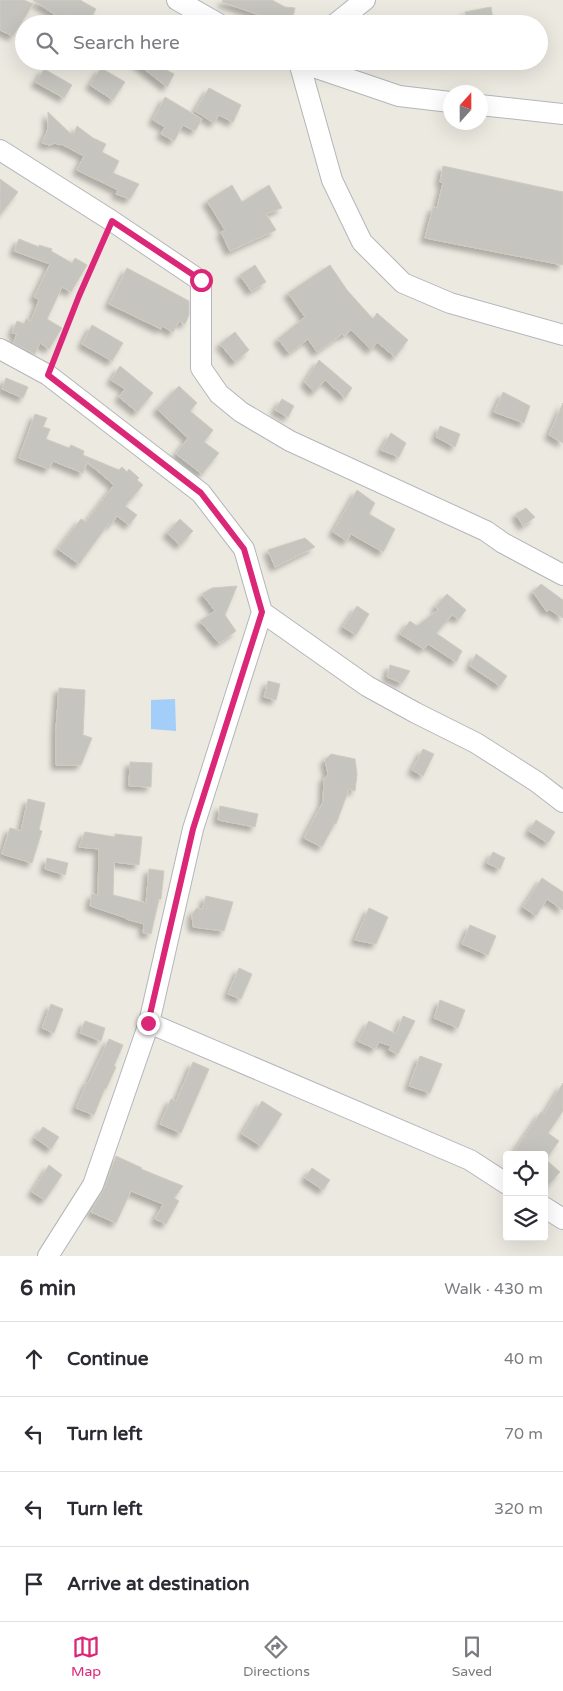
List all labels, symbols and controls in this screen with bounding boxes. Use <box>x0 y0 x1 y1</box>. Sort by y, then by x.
search box <box>15 15 548 70</box>
icon: search <box>33 29 61 57</box>
text: Search here <box>73 32 180 54</box>
north arrow <box>443 85 488 130</box>
route start <box>190 269 213 292</box>
route end <box>137 1012 160 1035</box>
map controls <box>503 1151 548 1241</box>
button: locate <box>503 1151 548 1196</box>
button: layers <box>503 1196 548 1241</box>
text: 6 min <box>20 1276 76 1301</box>
text: Walk · 430 m <box>444 1279 543 1299</box>
icon: ahead <box>20 1345 48 1373</box>
text: Continue <box>67 1348 149 1370</box>
text: 40 m <box>504 1349 543 1369</box>
icon: left <box>20 1420 48 1448</box>
text: Turn left <box>67 1423 143 1445</box>
text: 70 m <box>504 1424 543 1444</box>
icon: left <box>20 1495 48 1523</box>
text: Turn left <box>67 1498 143 1520</box>
text: 320 m <box>494 1499 543 1519</box>
icon: arrive <box>20 1570 48 1598</box>
text: Arrive at destination <box>67 1573 250 1595</box>
tab: Map <box>71 1633 101 1680</box>
tab: Directions <box>243 1633 310 1680</box>
tab: Saved <box>452 1633 492 1680</box>

